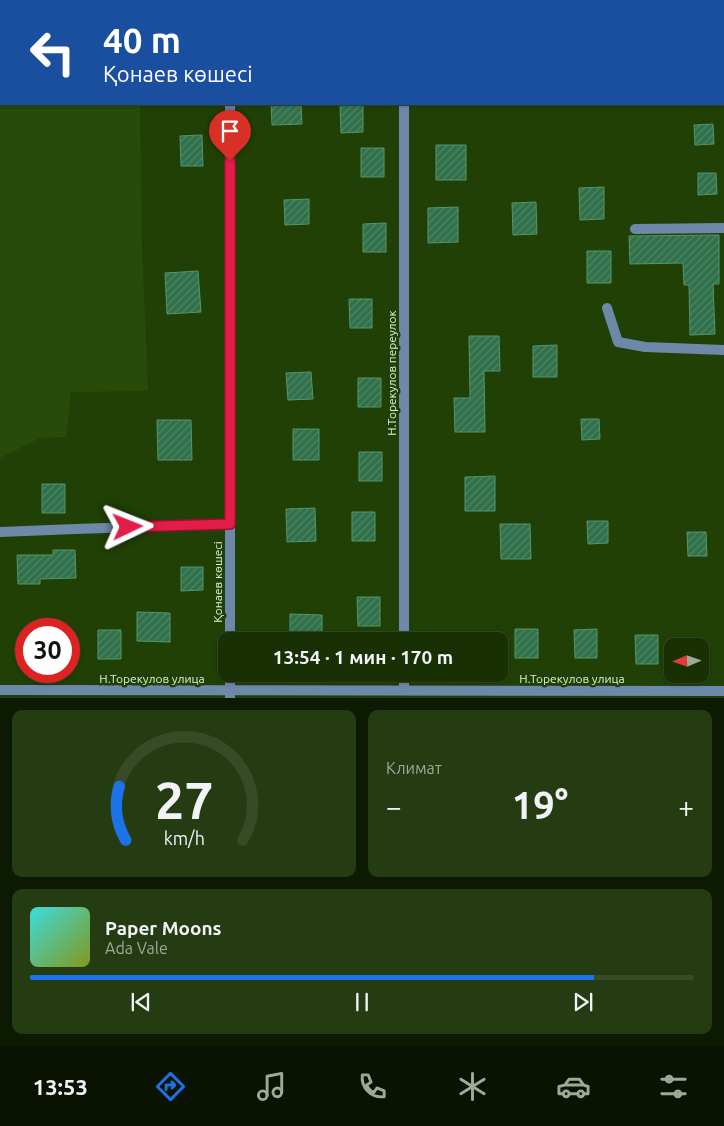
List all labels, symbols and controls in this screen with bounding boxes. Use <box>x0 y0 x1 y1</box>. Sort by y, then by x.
icon: left <box>20 20 85 85</box>
text: 40 m <box>103 20 181 60</box>
text: Қонаев көшесі <box>103 61 253 86</box>
pin <box>209 110 251 161</box>
icon: arrive <box>216 117 244 145</box>
street label: Н.Торекулов переулок <box>385 310 398 436</box>
position arrow <box>101 500 153 552</box>
street label: Қонаев көшесі <box>211 541 224 623</box>
speed limit sign: 30 <box>15 618 80 683</box>
north arrow <box>664 638 709 682</box>
map controls <box>664 638 709 683</box>
text: 13:54 · 1 мин · 170 m <box>273 646 453 668</box>
street label: Н.Торекулов улица <box>99 672 205 685</box>
street label: Н.Торекулов улица <box>519 672 625 685</box>
text: Климат <box>386 759 442 777</box>
text: 27 <box>155 771 213 829</box>
text: 19° <box>512 784 568 826</box>
text: − <box>386 791 402 822</box>
text: + <box>678 791 694 822</box>
text: km/h <box>163 828 205 848</box>
text: Paper Moons <box>105 917 222 939</box>
text: Ada Vale <box>105 939 168 957</box>
icon: previous <box>127 988 155 1016</box>
icon: pause <box>348 988 376 1016</box>
icon: next <box>569 988 597 1016</box>
icon: directions <box>153 1069 188 1104</box>
icon: music <box>254 1069 289 1104</box>
icon: phone <box>355 1069 390 1104</box>
icon: climate <box>455 1069 490 1104</box>
icon: car <box>556 1069 591 1104</box>
icon: filters <box>656 1069 691 1104</box>
text: 13:53 <box>33 1074 88 1099</box>

